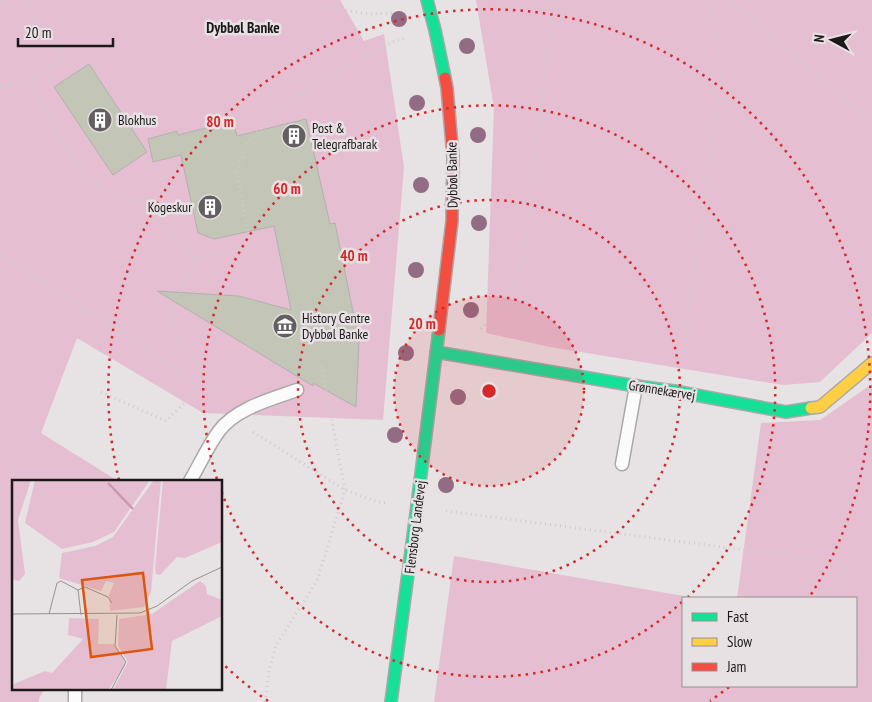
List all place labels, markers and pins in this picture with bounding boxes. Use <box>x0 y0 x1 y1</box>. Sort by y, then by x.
building icon: Blokhus <box>87 107 113 133</box>
place label: Blokhus <box>118 111 157 129</box>
place label: Post & Telegrafbarak <box>312 119 378 153</box>
building icon: Post & Telegrafbarak <box>281 123 307 149</box>
building icon: Kogeskur <box>197 194 223 220</box>
place label: Kogeskur <box>148 198 192 216</box>
place label: History Centre Dybbøl Banke <box>302 309 370 343</box>
museum icon: History Centre Dybbøl Banke <box>272 313 298 339</box>
centre of rings <box>480 382 498 400</box>

